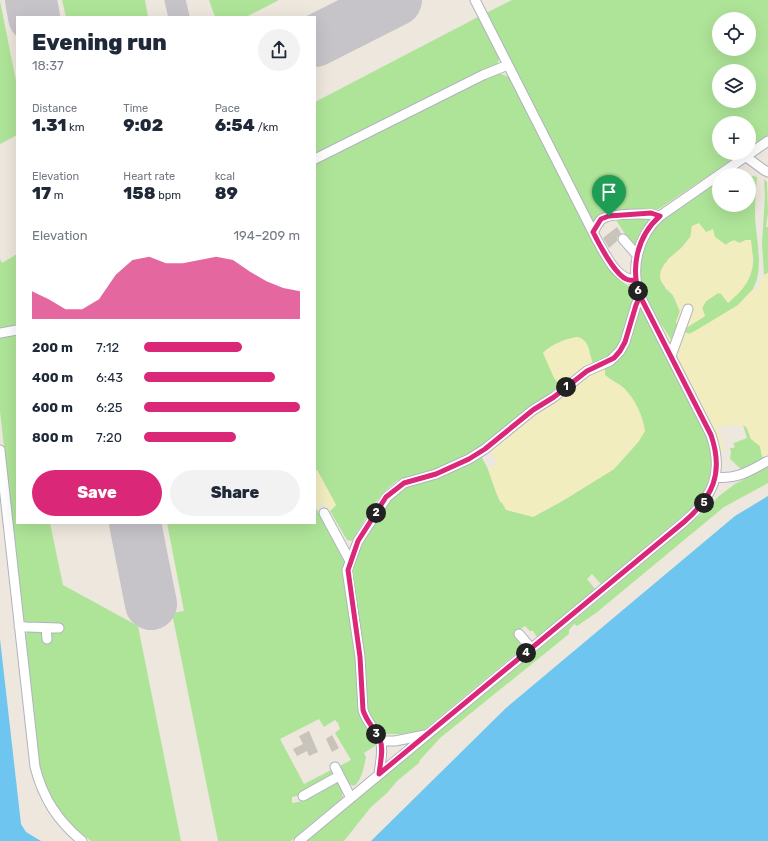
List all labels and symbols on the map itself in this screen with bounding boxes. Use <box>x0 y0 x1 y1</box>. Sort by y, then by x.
pin <box>592 175 626 216</box>
pin: 6 <box>628 281 648 301</box>
pin: 1 <box>556 377 576 397</box>
pin: 5 <box>694 493 714 513</box>
pin: 2 <box>366 503 386 523</box>
pin: 4 <box>516 643 536 663</box>
pin: 3 <box>366 724 386 744</box>

